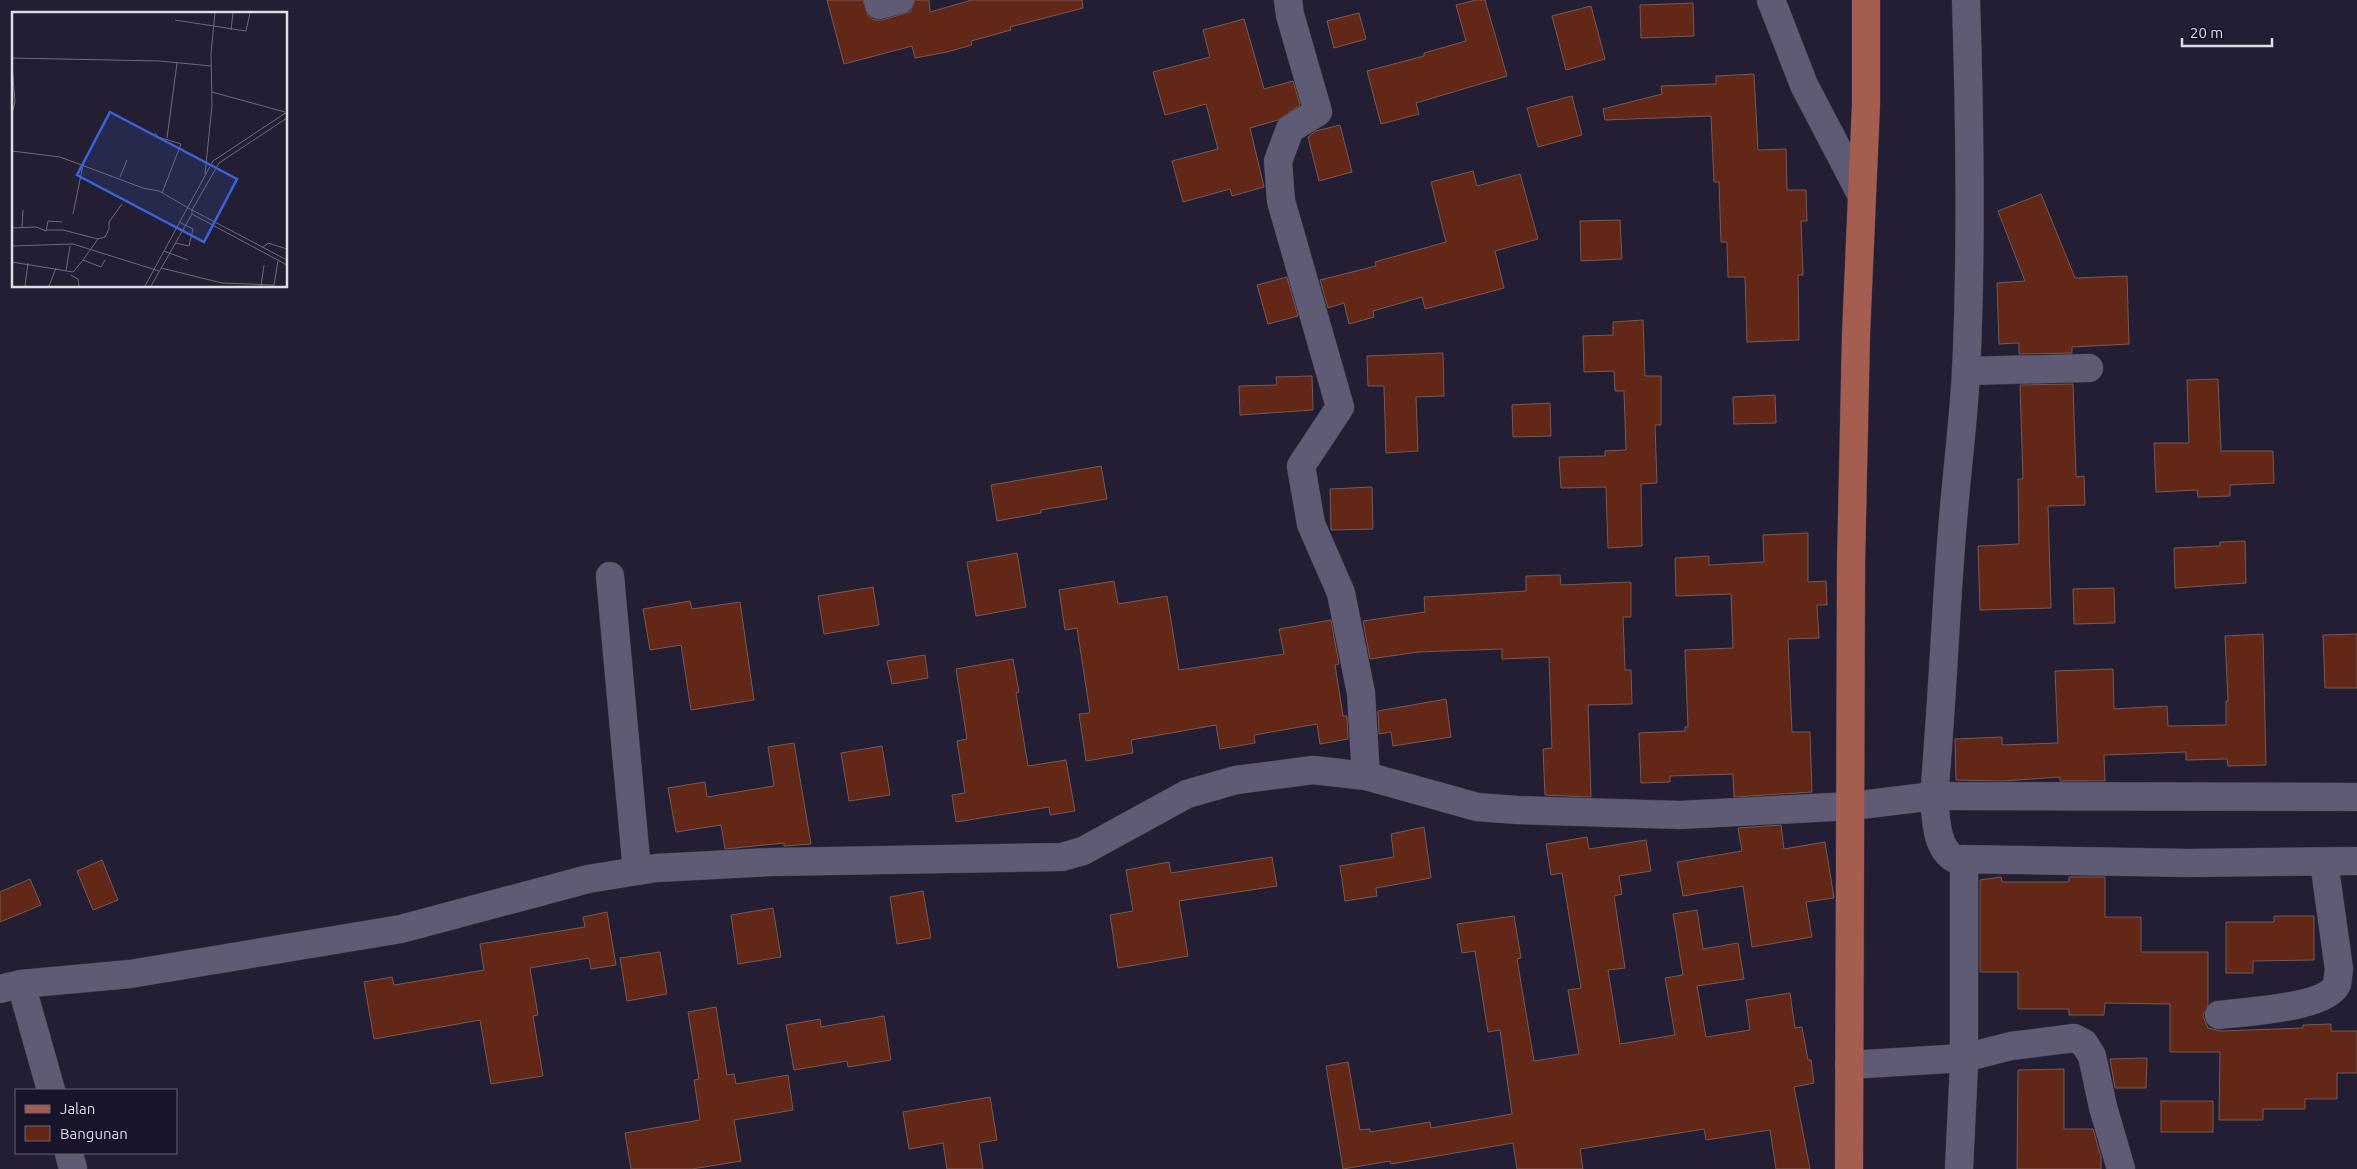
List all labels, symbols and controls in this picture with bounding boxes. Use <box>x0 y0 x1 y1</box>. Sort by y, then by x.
inset map <box>12 12 288 288</box>
scale bar <box>2182 15 2272 47</box>
text: 20 m <box>2190 24 2223 41</box>
legend <box>15 1089 178 1154</box>
text: Jalan <box>60 1100 95 1117</box>
text: Bangunan <box>60 1125 128 1142</box>

